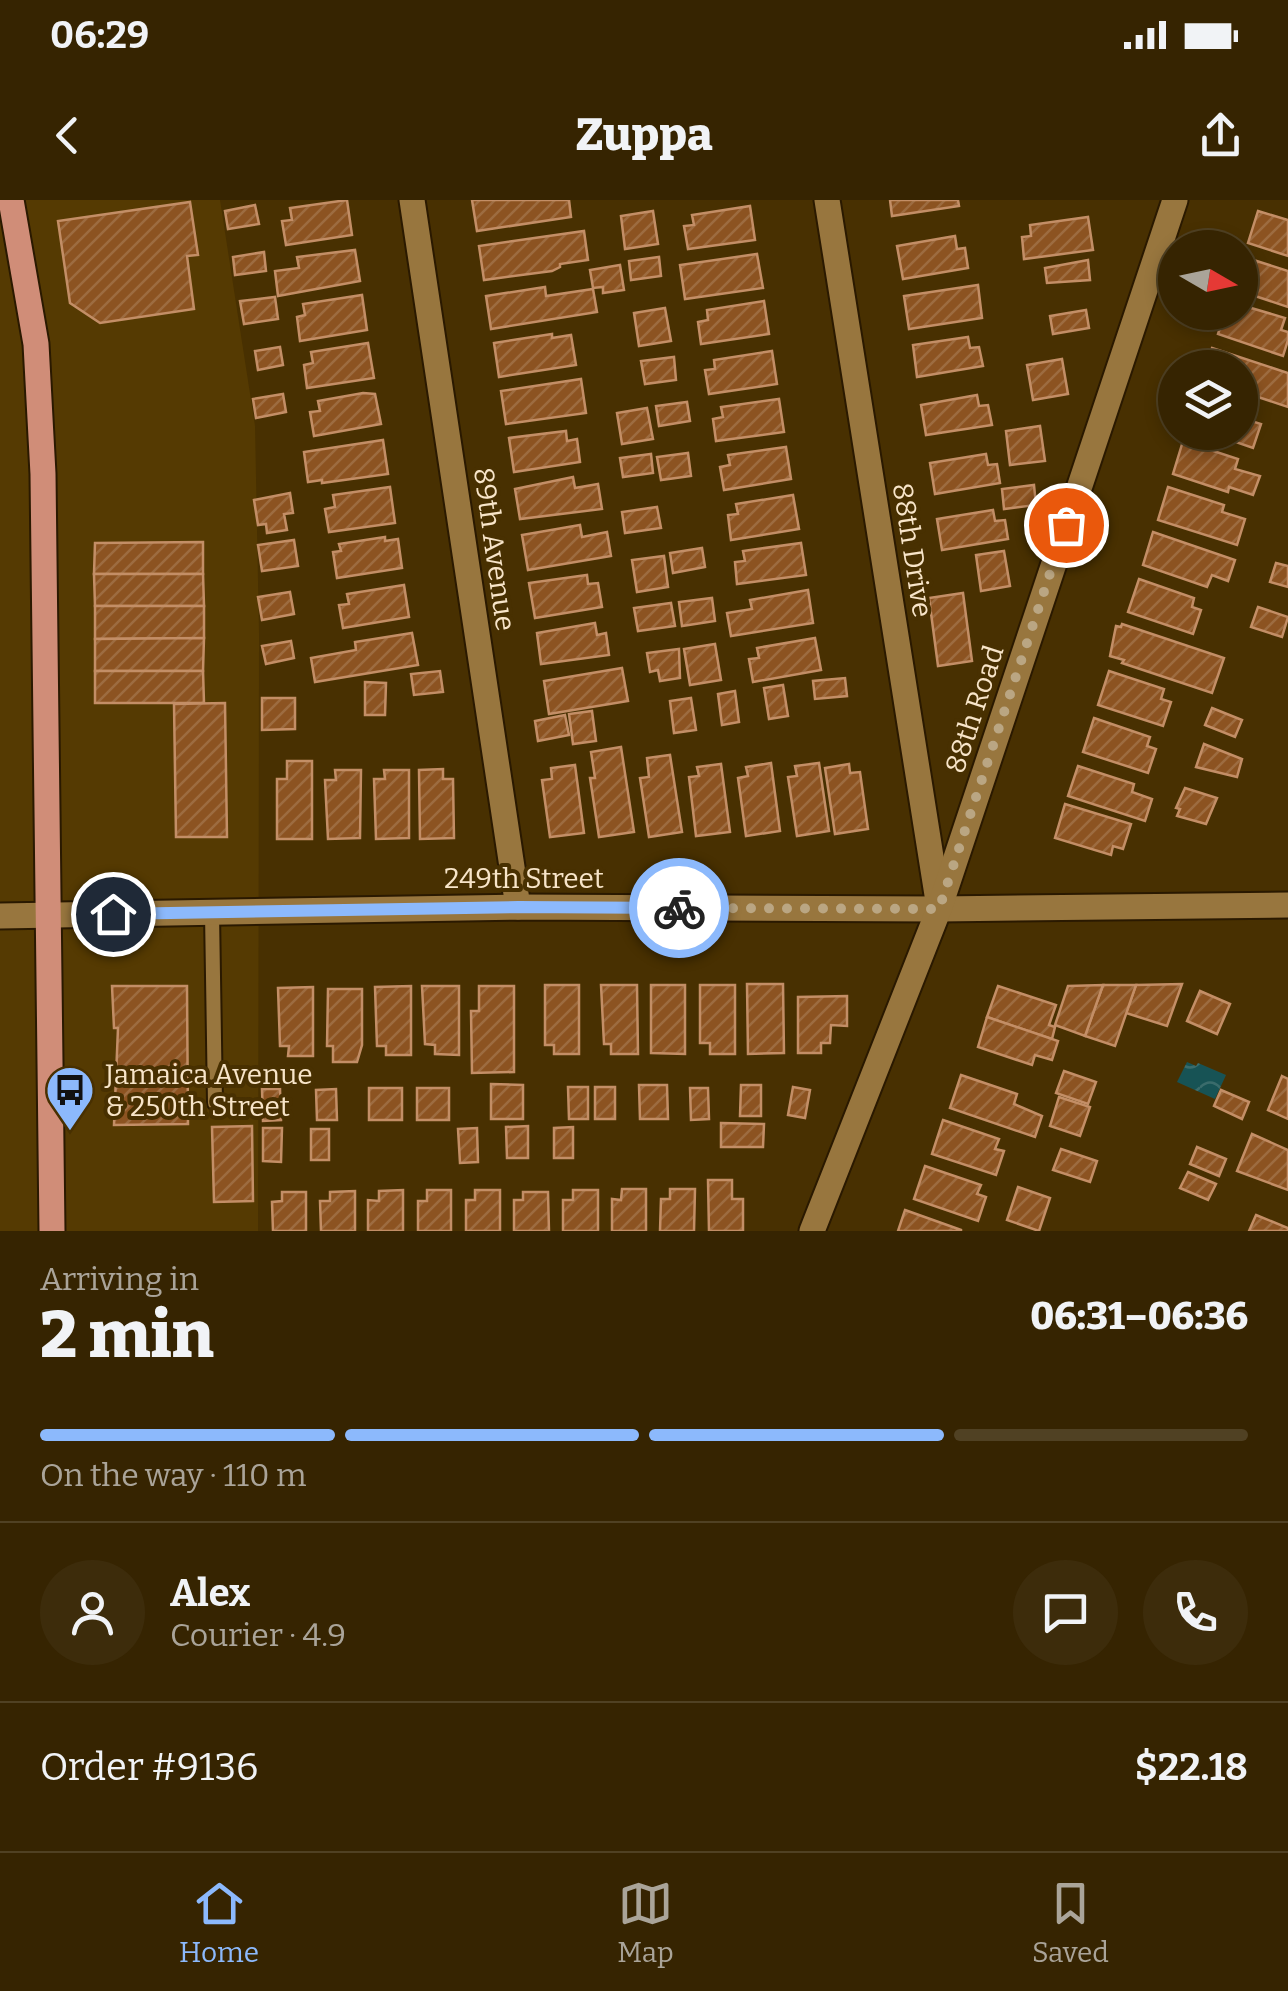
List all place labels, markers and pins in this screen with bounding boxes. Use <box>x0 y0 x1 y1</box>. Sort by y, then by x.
pin <box>1024 483 1109 568</box>
pin <box>71 872 156 957</box>
place label: Jamaica Avenue & 250th Street <box>104 1058 313 1123</box>
bus stop icon: Jamaica Avenue & 250th Street <box>44 1064 96 1132</box>

